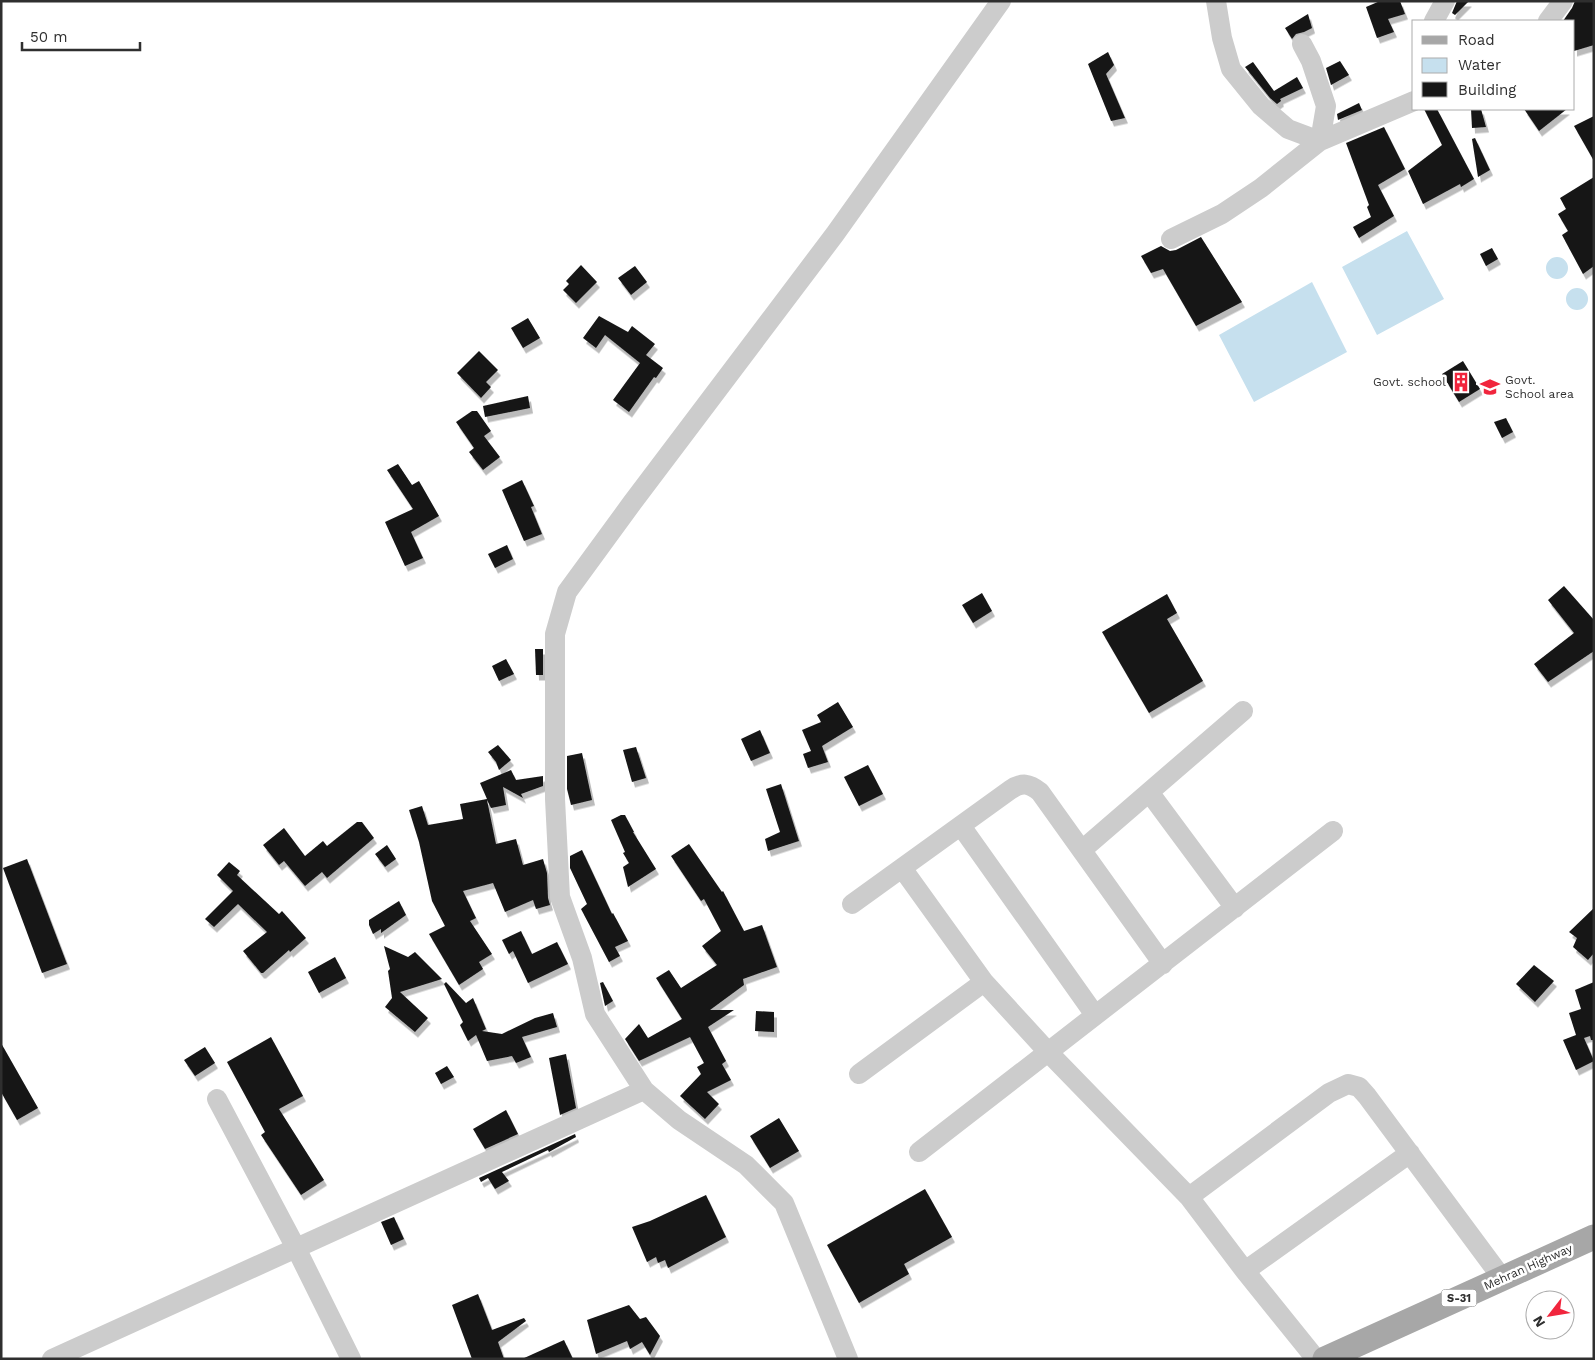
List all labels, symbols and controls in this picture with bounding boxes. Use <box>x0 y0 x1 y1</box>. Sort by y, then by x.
scale bar <box>22 20 140 52</box>
legend <box>1412 20 1575 110</box>
text: 50 m <box>30 28 67 46</box>
text: Road <box>1458 31 1495 49</box>
text: Water <box>1458 56 1501 74</box>
text: Building <box>1458 81 1516 99</box>
building icon: Govt. school <box>1450 371 1472 393</box>
place label: Govt. School area <box>1505 373 1574 401</box>
place label: Govt. school <box>1373 375 1446 389</box>
school or university icon: Govt. School area <box>1479 376 1501 398</box>
street label: Mehran Highway <box>1481 1241 1575 1293</box>
road number: S-31 <box>1442 1290 1476 1306</box>
north arrow <box>1525 1290 1575 1340</box>
text: N <box>1529 1313 1548 1330</box>

